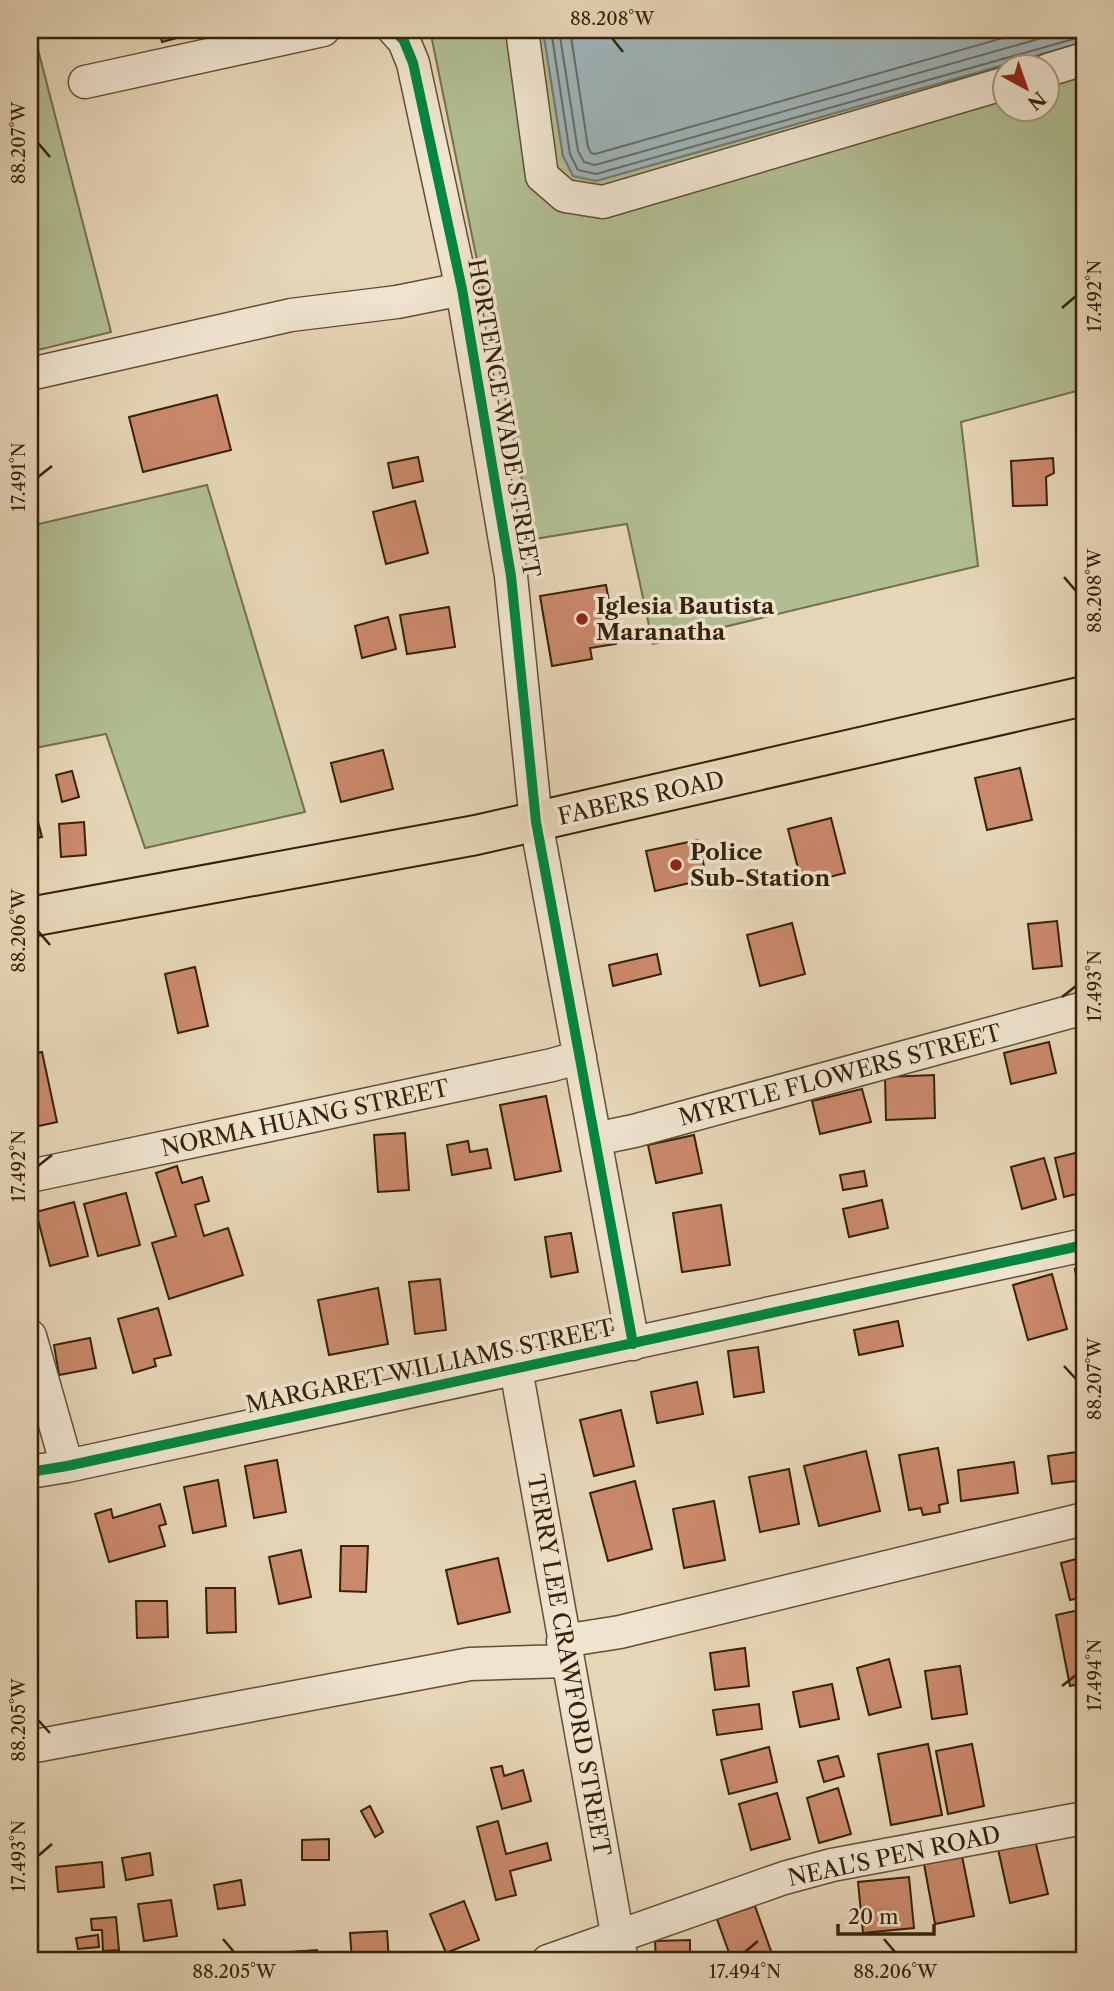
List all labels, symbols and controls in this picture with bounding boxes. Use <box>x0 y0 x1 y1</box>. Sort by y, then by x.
text: 88.208°W <box>570 8 655 30</box>
north arrow <box>992 52 1062 122</box>
text: N <box>1023 87 1050 115</box>
text: 88.207°W <box>8 101 30 184</box>
street label: HORTENCE WADE STREET <box>462 256 546 580</box>
text: 17.492°N <box>1084 260 1106 332</box>
text: 17.491°N <box>8 442 30 512</box>
text: 88.208°W <box>1084 548 1106 633</box>
place label: Iglesia Bautista Maranatha <box>596 592 775 646</box>
marker: Iglesia Bautista Maranatha <box>574 611 590 627</box>
street label: FABERS ROAD <box>555 765 727 831</box>
place label: Police Sub-Station <box>690 838 830 892</box>
marker: Police Sub-Station <box>668 857 684 873</box>
text: 88.206°W <box>8 888 30 973</box>
text: 17.493°N <box>1084 950 1106 1022</box>
street label: MYRTLE FLOWERS STREET <box>676 1018 1005 1132</box>
street label: NORMA HUANG STREET <box>158 1074 452 1162</box>
text: 17.492°N <box>8 1130 30 1202</box>
street label: MARGARET WILLIAMS STREET <box>243 1313 618 1419</box>
text: 88.207°W <box>1084 1337 1106 1420</box>
street label: TERRY LEE CRAWFORD STREET <box>522 1472 617 1859</box>
text: 17.494°N <box>1084 1639 1106 1711</box>
text: 88.205°W <box>8 1677 30 1762</box>
text: 17.493°N <box>8 1820 30 1892</box>
street label: NEAL'S PEN ROAD <box>785 1820 1003 1892</box>
scale bar <box>838 1893 934 1937</box>
text: 20 m <box>848 1904 899 1929</box>
text: 88.205°W <box>192 1961 277 1983</box>
text: 17.494°N <box>709 1961 781 1983</box>
text: 88.206°W <box>853 1961 938 1983</box>

